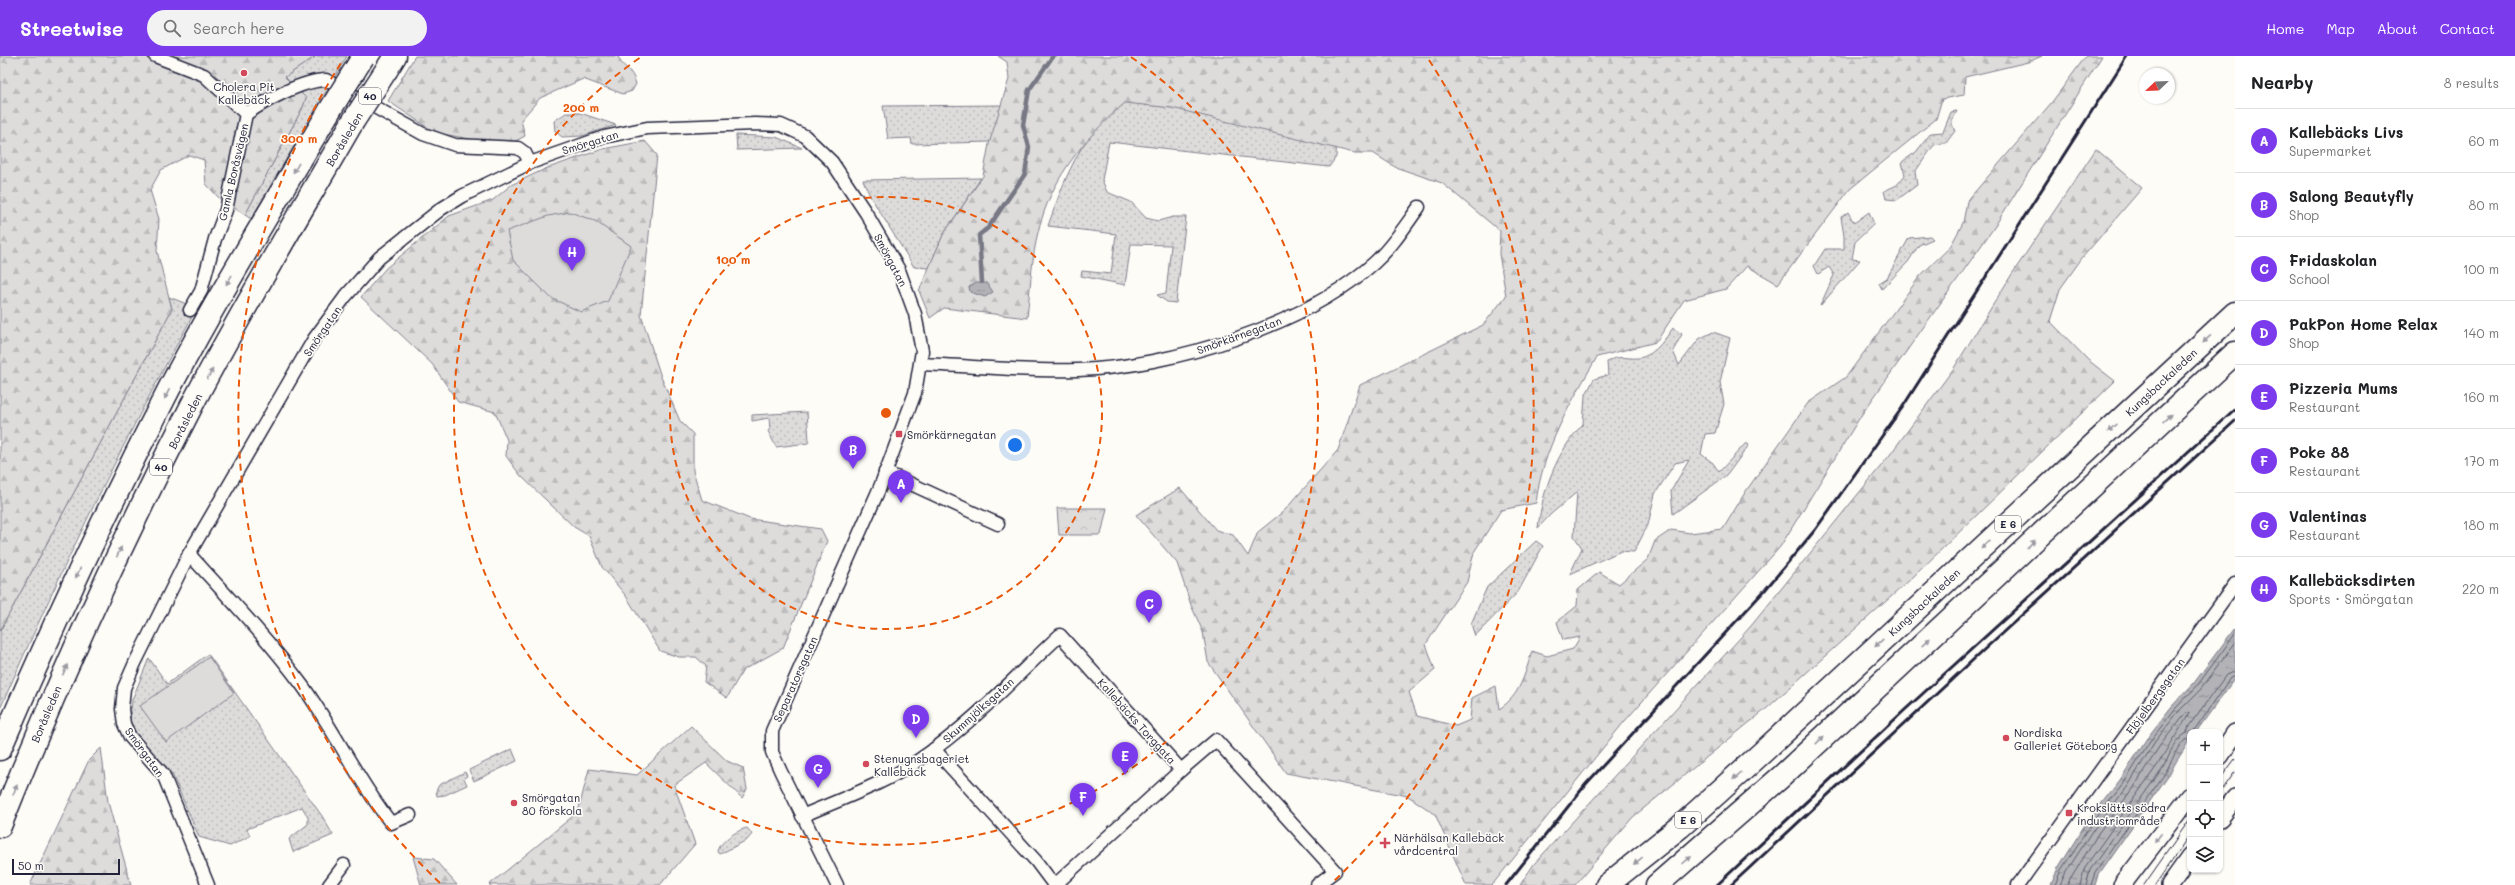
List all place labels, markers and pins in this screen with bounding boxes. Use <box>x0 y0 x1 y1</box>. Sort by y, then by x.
marker: Cholera Pit Kallebäck <box>239 68 249 78</box>
place label: Cholera Pit Kallebäck <box>214 79 275 107</box>
pin: H <box>559 238 585 271</box>
centre of rings <box>879 406 893 420</box>
place label: Smörkärnegatan <box>907 427 996 442</box>
marker: Smörkärnegatan <box>894 429 904 439</box>
pin: B <box>840 436 866 469</box>
pin: A <box>888 470 914 503</box>
pin: C <box>1136 590 1162 623</box>
pin: D <box>903 705 929 738</box>
place label: Nordiska Galleriet Göteborg <box>2014 725 2117 753</box>
marker: Nordiska Galleriet Göteborg <box>2001 733 2011 743</box>
pin: E <box>1112 742 1138 775</box>
place label: Stenugnsbageriet Kallebäck <box>874 751 970 779</box>
pin: G <box>805 755 831 788</box>
marker: Stenugnsbageriet Kallebäck <box>861 759 871 769</box>
pin: F <box>1070 783 1096 816</box>
place label: Smörgatan 80 förskola <box>522 790 582 818</box>
marker: Smörgatan 80 förskola <box>509 798 519 808</box>
place label: Krokslätts södra industriområde <box>2077 800 2166 828</box>
marker: Krokslätts södra industriområde <box>2064 808 2074 818</box>
place label: Närhälsan Kallebäck vårdcentral <box>1394 830 1504 858</box>
marker: Närhälsan Kallebäck vårdcentral <box>1379 837 1391 849</box>

